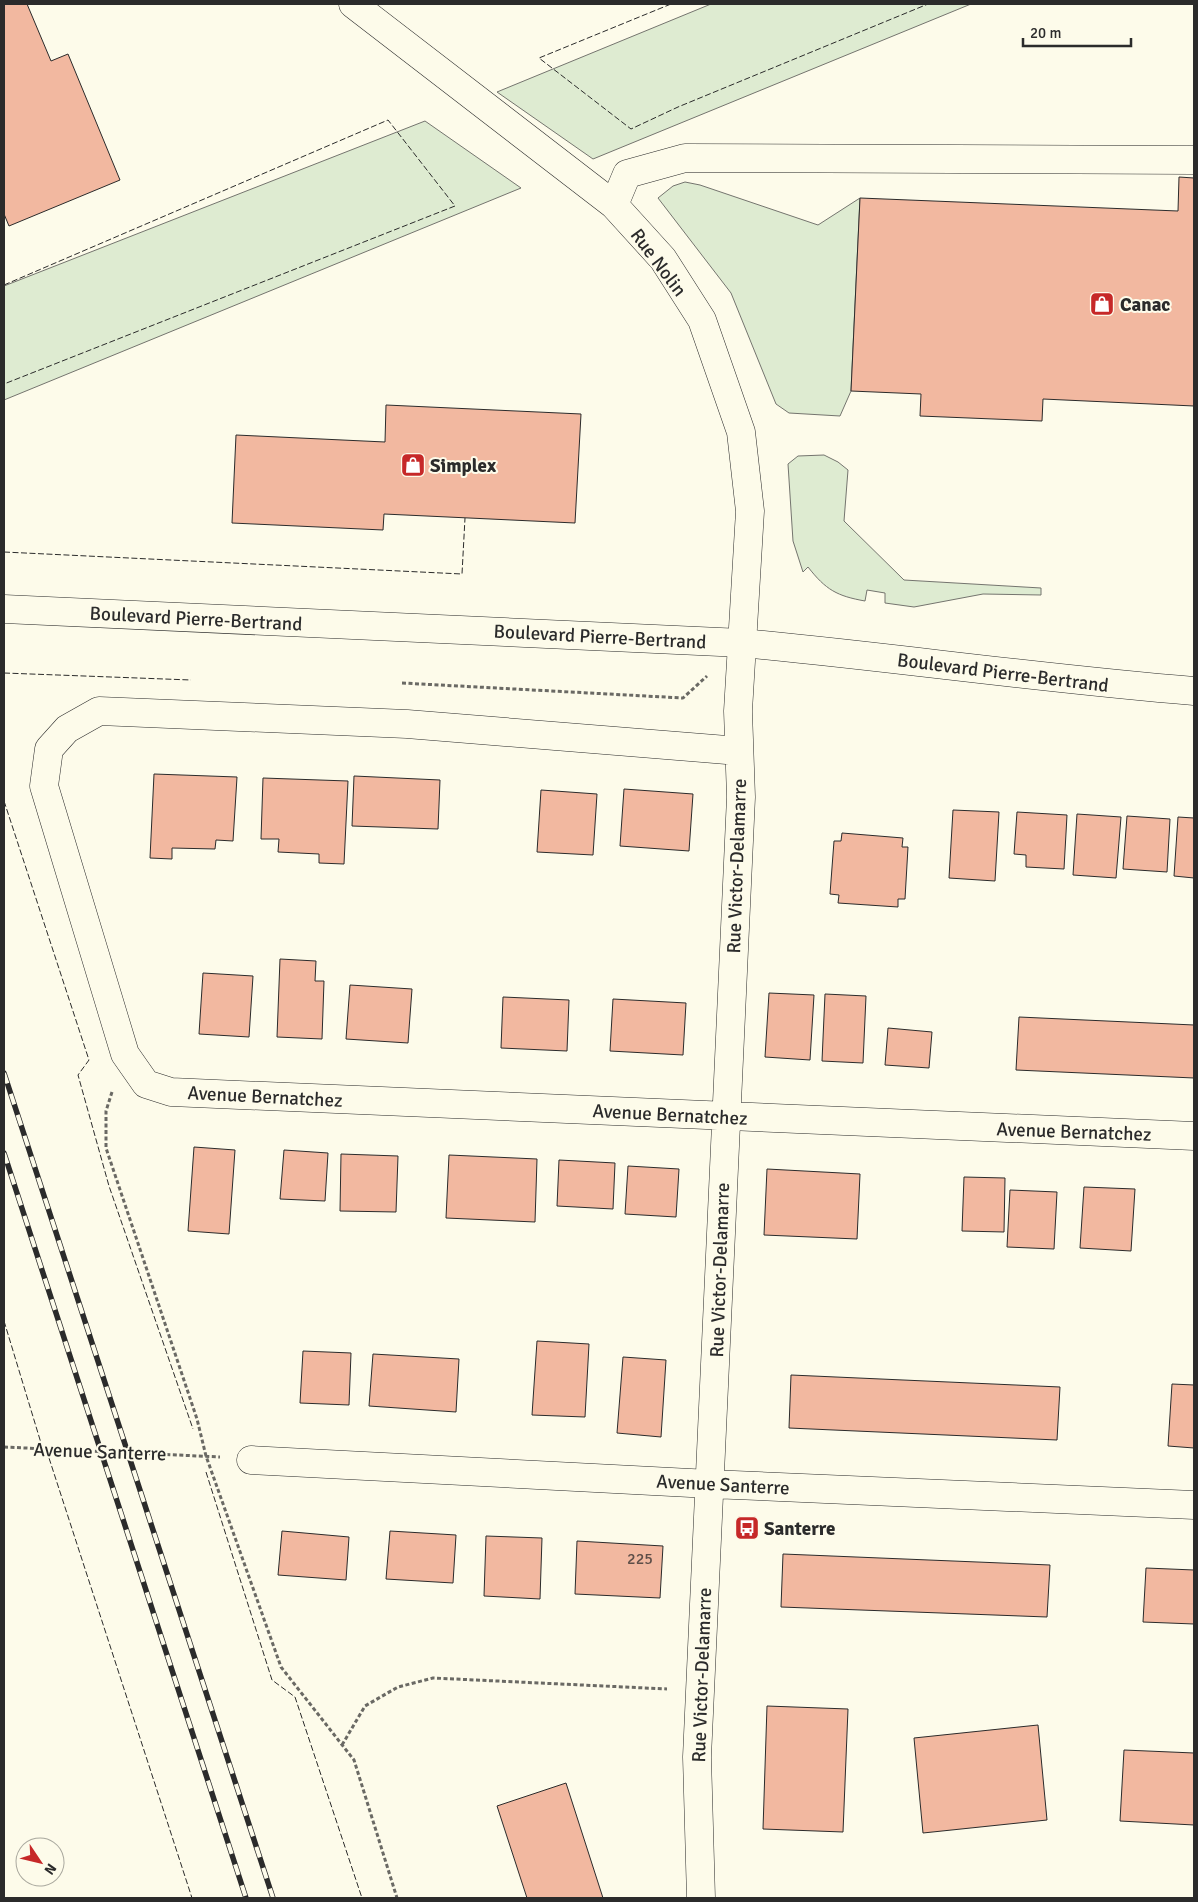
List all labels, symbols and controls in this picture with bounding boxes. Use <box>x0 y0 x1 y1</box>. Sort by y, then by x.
scale bar <box>1023 15 1130 47</box>
text: 20 m <box>1030 24 1061 42</box>
street label: Rue Nolin <box>625 224 692 301</box>
shop icon: Canac <box>1089 291 1115 317</box>
place label: Canac <box>1120 293 1170 317</box>
shop icon: Simplex <box>400 452 426 478</box>
place label: Simplex <box>430 454 497 478</box>
street label: Boulevard Pierre-Bertrand <box>89 601 303 637</box>
street label: Boulevard Pierre-Bertrand <box>493 619 707 655</box>
street label: Boulevard Pierre-Bertrand <box>896 648 1110 698</box>
street label: Rue Victor-Delamarre <box>722 778 752 954</box>
street label: Avenue Bernatchez <box>187 1081 343 1113</box>
street label: Avenue Bernatchez <box>592 1099 748 1131</box>
street label: Avenue Bernatchez <box>996 1117 1152 1147</box>
street label: Rue Victor-Delamarre <box>705 1182 735 1358</box>
street label: Avenue Santerre <box>33 1438 167 1466</box>
street label: Avenue Santerre <box>656 1470 790 1500</box>
bus stop icon: Santerre <box>734 1515 760 1541</box>
place label: Santerre <box>764 1517 835 1541</box>
house number: 225 <box>627 1549 653 1569</box>
street label: Rue Victor-Delamarre <box>687 1587 717 1763</box>
north arrow <box>15 1837 65 1887</box>
text: N <box>40 1860 60 1878</box>

